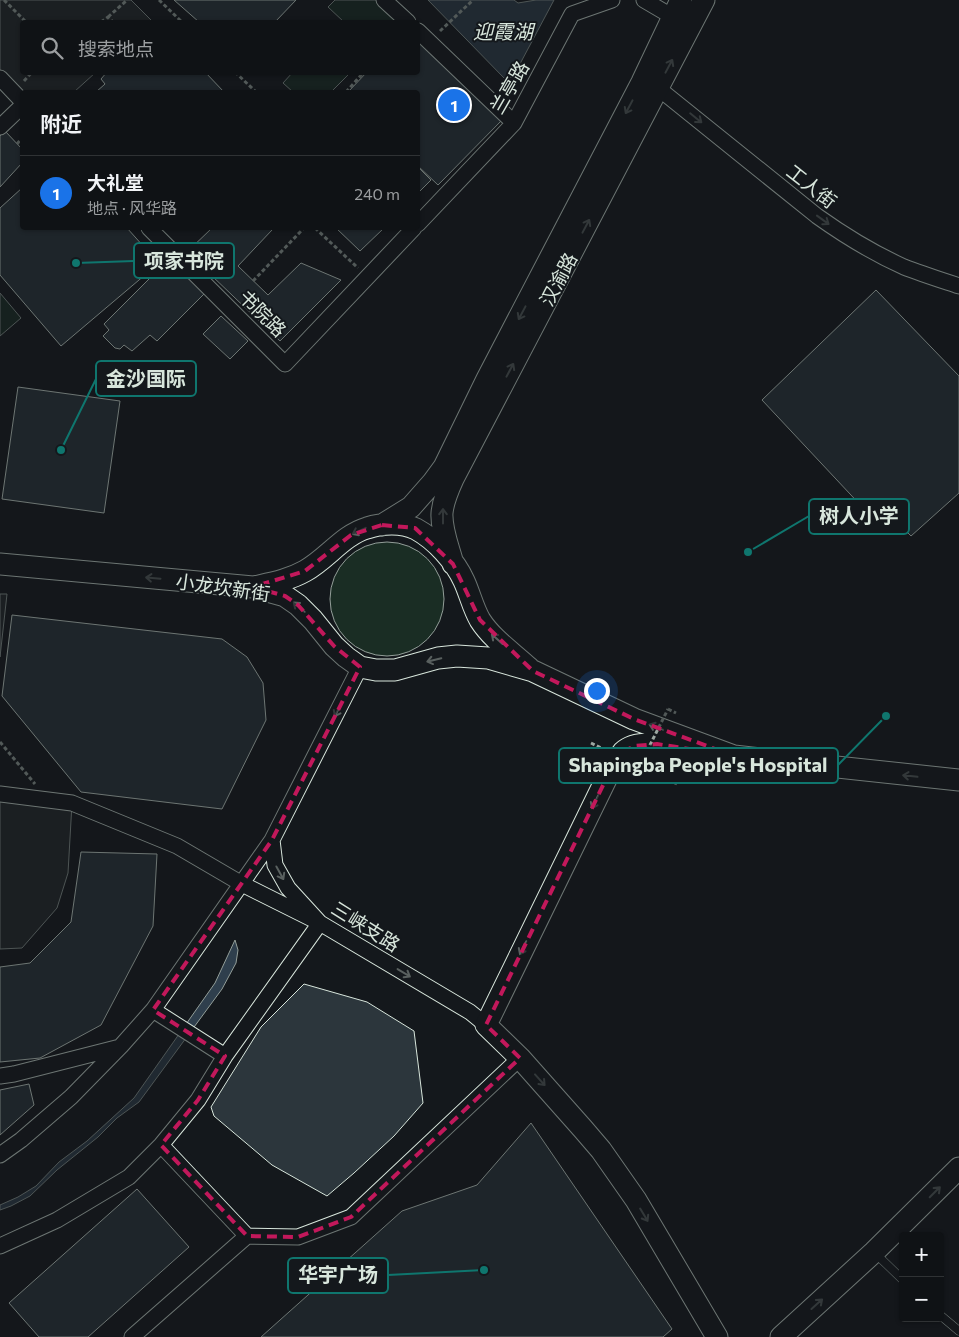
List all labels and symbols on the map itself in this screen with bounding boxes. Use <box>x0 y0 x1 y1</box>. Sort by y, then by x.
water label: 迎霞湖 <box>473 19 536 43</box>
street label: 兰亭路 <box>485 57 533 117</box>
one-way arrow <box>664 59 674 74</box>
pin: 1 <box>438 86 470 124</box>
one-way arrow <box>624 99 633 114</box>
one-way arrow <box>689 113 702 124</box>
street label: 工人街 <box>782 159 842 213</box>
one-way arrow <box>816 215 830 225</box>
one-way arrow <box>581 219 591 234</box>
callout: 项家书院 <box>134 243 234 278</box>
text: 项家书院 <box>144 248 224 272</box>
street label: 汉渝路 <box>534 248 582 310</box>
street label: 书院路 <box>235 285 291 341</box>
one-way arrow <box>517 305 526 320</box>
callout: 金沙国际 <box>96 361 196 396</box>
one-way arrow <box>506 363 515 378</box>
text: 金沙国际 <box>106 366 186 390</box>
callout: 树人小学 <box>809 499 909 534</box>
text: 树人小学 <box>819 503 899 527</box>
one-way arrow <box>438 509 448 525</box>
one-way arrow <box>352 527 367 537</box>
street label: 小龙坎新街 <box>174 569 272 605</box>
one-way arrow <box>145 573 161 583</box>
one-way arrow <box>292 601 305 612</box>
one-way arrow <box>490 633 503 645</box>
one-way arrow <box>427 656 443 665</box>
your location <box>584 678 610 704</box>
one-way arrow <box>333 702 342 717</box>
one-way arrow <box>648 722 664 731</box>
callout: Shapingba People's Hospital <box>559 748 838 783</box>
text: Shapingba People's Hospital <box>569 752 827 776</box>
one-way arrow <box>903 771 919 781</box>
one-way arrow <box>590 794 599 809</box>
one-way arrow <box>275 865 285 880</box>
street label: 三峡支路 <box>328 896 404 956</box>
one-way arrow <box>518 940 528 955</box>
one-way arrow <box>396 969 410 979</box>
one-way arrow <box>534 1074 546 1087</box>
one-way arrow <box>929 1186 941 1198</box>
one-way arrow <box>640 1207 650 1221</box>
callout: 华宇广场 <box>288 1258 388 1293</box>
text: 华宇广场 <box>298 1262 378 1286</box>
one-way arrow <box>811 1298 824 1310</box>

